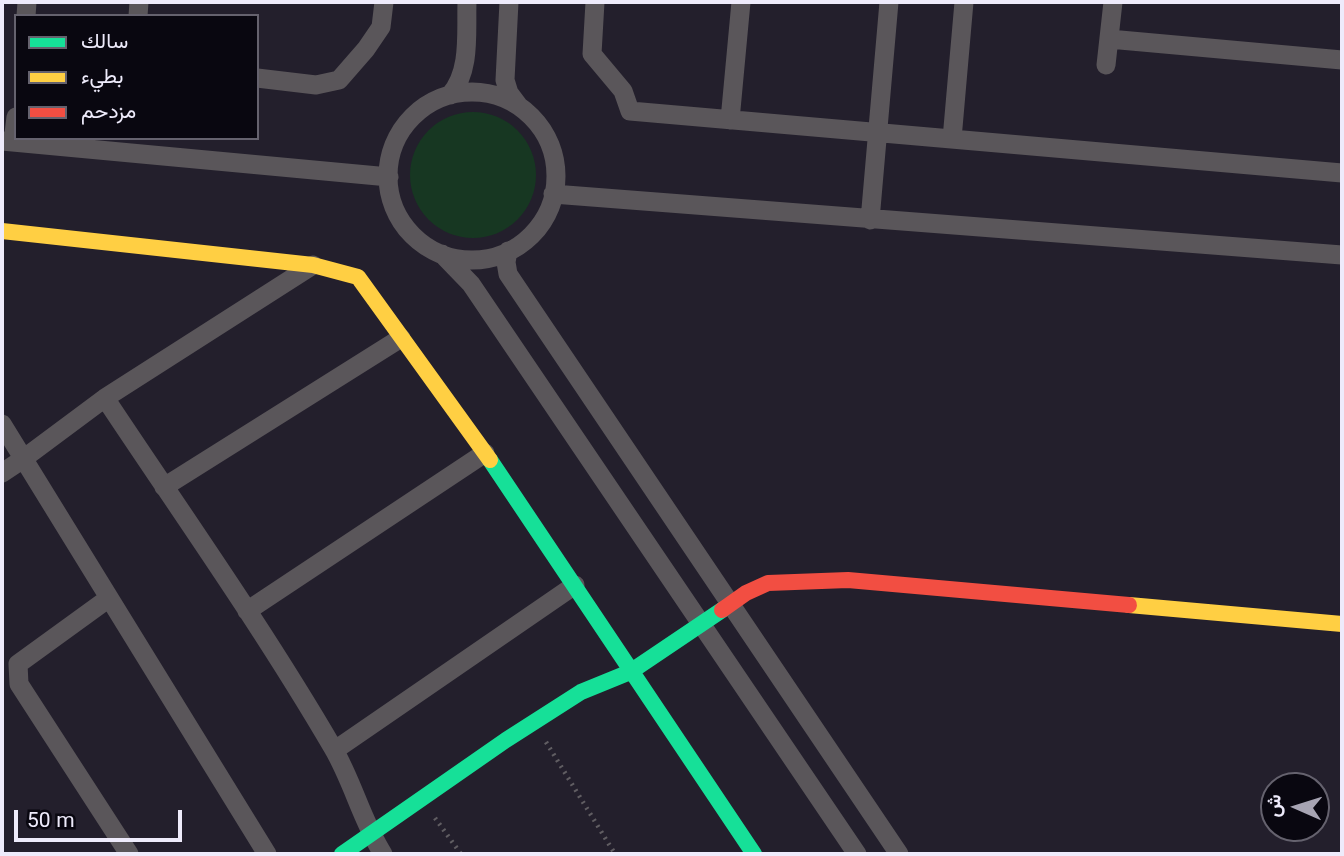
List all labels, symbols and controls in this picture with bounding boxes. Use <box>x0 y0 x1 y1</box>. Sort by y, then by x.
legend <box>14 14 259 140</box>
text: سالك <box>81 26 128 59</box>
text: بطيء <box>81 61 124 94</box>
text: مزدحم <box>81 96 136 129</box>
north arrow <box>1260 772 1330 842</box>
text: ش <box>1260 794 1291 818</box>
scale bar <box>18 796 186 840</box>
text: 50 m <box>27 805 75 838</box>

